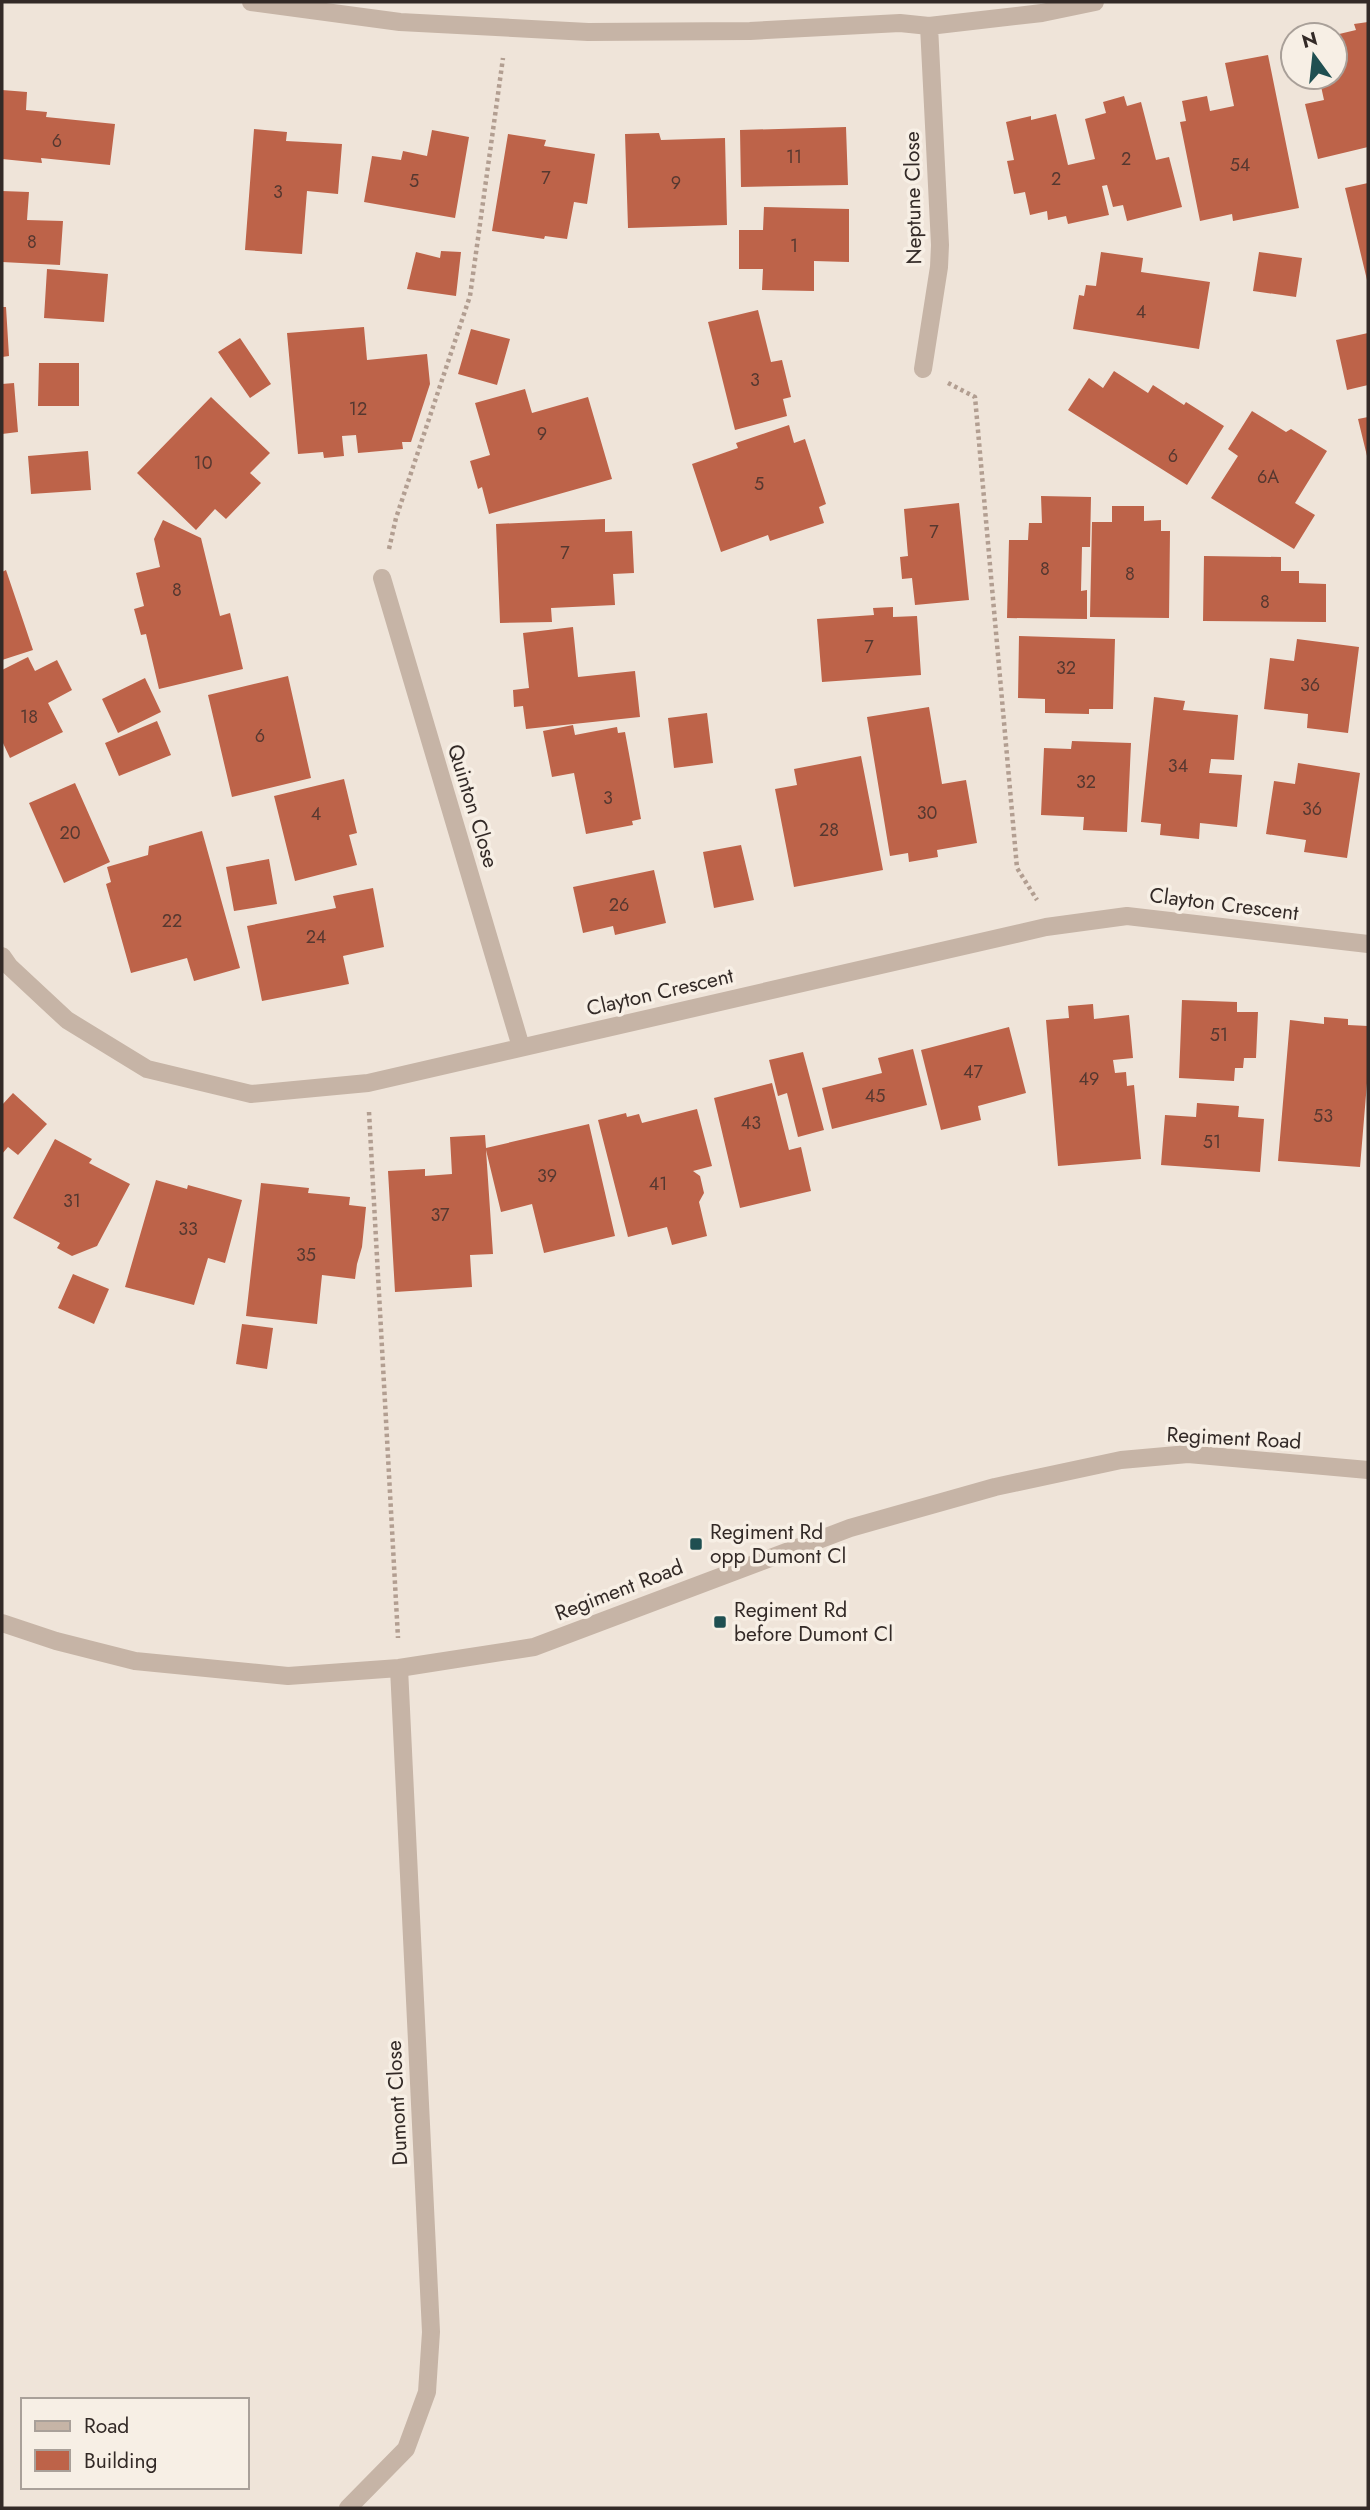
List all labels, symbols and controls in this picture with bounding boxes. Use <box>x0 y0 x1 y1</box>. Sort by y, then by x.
north arrow <box>1279 21 1349 91</box>
text: N <box>1299 25 1321 55</box>
house number: 6 <box>52 128 62 154</box>
street label: Neptune Close <box>897 131 929 265</box>
house number: 11 <box>786 144 802 170</box>
house number: 2 <box>1121 146 1131 172</box>
house number: 54 <box>1230 152 1250 178</box>
house number: 7 <box>541 165 551 191</box>
house number: 2 <box>1051 166 1061 192</box>
house number: 5 <box>409 168 419 194</box>
house number: 9 <box>671 170 681 196</box>
house number: 3 <box>273 179 283 205</box>
house number: 8 <box>27 229 37 255</box>
house number: 1 <box>790 233 798 259</box>
house number: 4 <box>1136 299 1146 325</box>
house number: 3 <box>750 367 760 393</box>
house number: 12 <box>349 396 367 422</box>
house number: 9 <box>537 421 547 447</box>
house number: 6 <box>1168 443 1178 469</box>
house number: 10 <box>194 450 213 476</box>
house number: 6A <box>1257 464 1279 490</box>
house number: 5 <box>754 471 764 497</box>
house number: 7 <box>929 519 939 545</box>
house number: 7 <box>560 540 570 566</box>
house number: 8 <box>1040 556 1050 582</box>
house number: 8 <box>1125 561 1135 587</box>
house number: 8 <box>172 577 182 603</box>
house number: 8 <box>1260 589 1270 615</box>
house number: 7 <box>864 634 874 660</box>
house number: 32 <box>1056 655 1076 681</box>
house number: 36 <box>1300 672 1320 698</box>
house number: 18 <box>20 704 38 730</box>
house number: 6 <box>255 723 265 749</box>
street label: Quinton Close <box>440 740 506 872</box>
house number: 34 <box>1168 753 1188 779</box>
house number: 32 <box>1076 769 1096 795</box>
house number: 3 <box>603 785 613 811</box>
house number: 36 <box>1302 796 1322 822</box>
house number: 30 <box>917 800 938 826</box>
house number: 4 <box>311 801 321 827</box>
house number: 28 <box>819 817 839 843</box>
house number: 20 <box>59 820 81 846</box>
street label: Clayton Crescent <box>1148 880 1300 928</box>
house number: 26 <box>609 892 629 918</box>
house number: 22 <box>162 908 182 934</box>
house number: 24 <box>306 924 326 950</box>
street label: Clayton Crescent <box>584 961 736 1023</box>
house number: 51 <box>1210 1022 1228 1048</box>
house number: 47 <box>963 1059 984 1085</box>
house number: 49 <box>1079 1066 1099 1092</box>
house number: 45 <box>865 1083 885 1109</box>
house number: 53 <box>1313 1103 1333 1129</box>
house number: 43 <box>741 1110 761 1136</box>
house number: 51 <box>1203 1129 1221 1155</box>
house number: 39 <box>537 1163 557 1189</box>
house number: 41 <box>649 1171 667 1197</box>
house number: 31 <box>63 1188 81 1214</box>
house number: 37 <box>430 1202 450 1228</box>
house number: 33 <box>178 1216 198 1242</box>
house number: 35 <box>296 1242 316 1268</box>
street label: Regiment Road <box>1166 1419 1302 1457</box>
place label: Regiment Rd opp Dumont Cl <box>710 1517 846 1571</box>
marker: Regiment Rd opp Dumont Cl <box>688 1536 704 1552</box>
street label: Regiment Road <box>551 1552 687 1628</box>
place label: Regiment Rd before Dumont Cl <box>734 1595 893 1649</box>
marker: Regiment Rd before Dumont Cl <box>712 1614 728 1630</box>
street label: Dumont Close <box>379 2039 415 2166</box>
legend <box>21 2398 248 2489</box>
text: Road <box>84 2411 129 2441</box>
text: Building <box>84 2446 157 2476</box>

